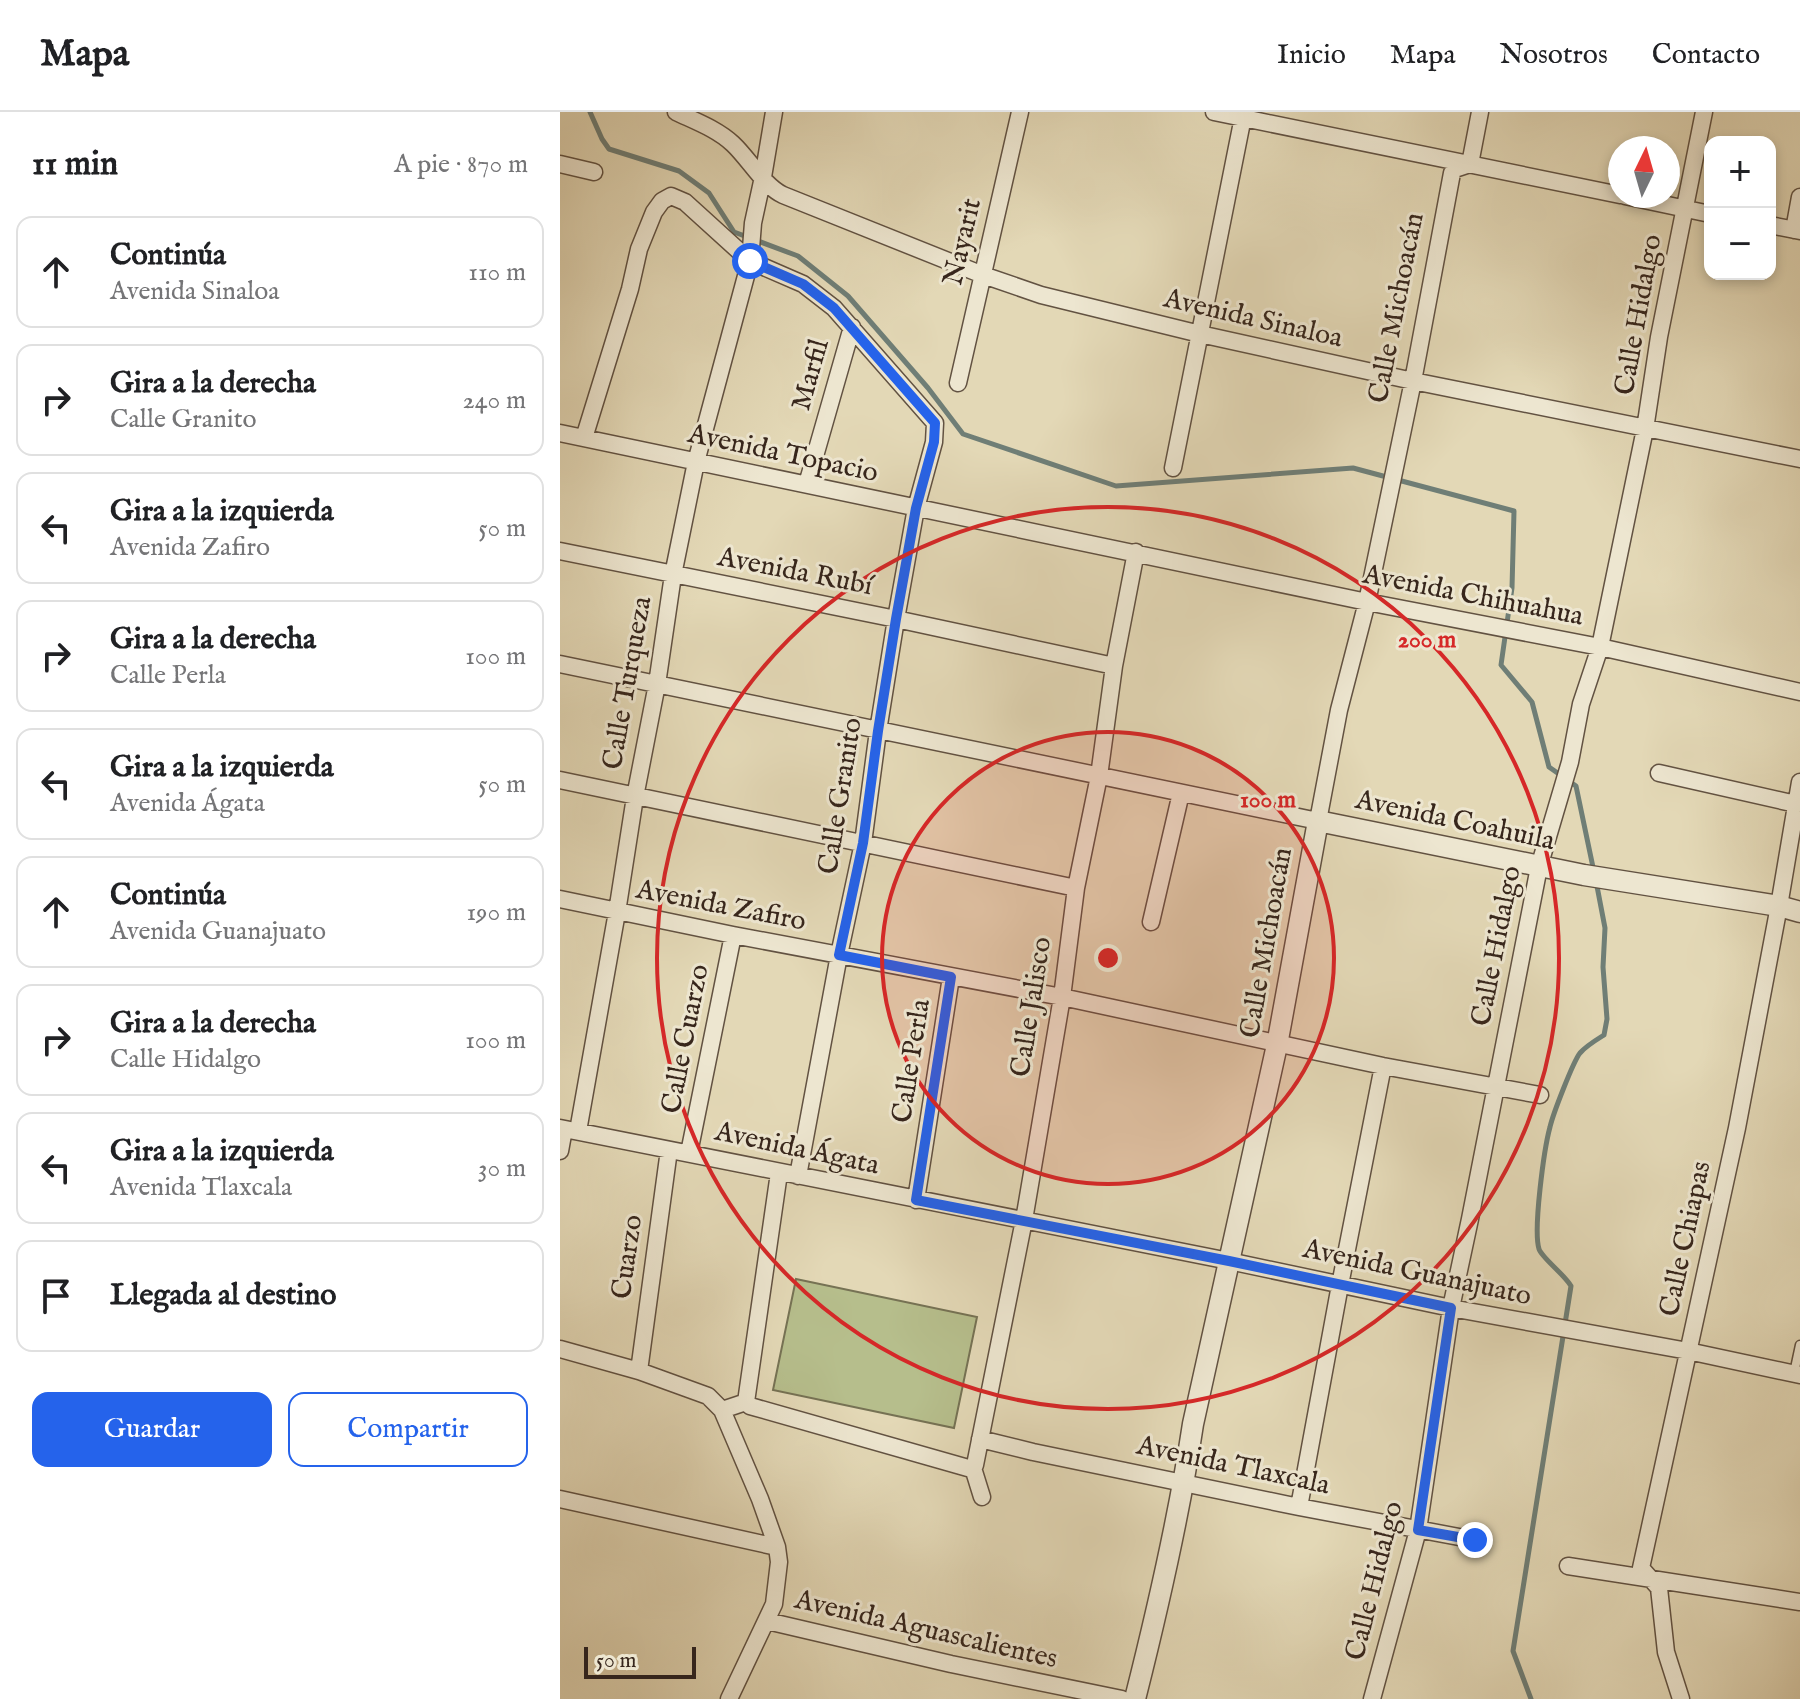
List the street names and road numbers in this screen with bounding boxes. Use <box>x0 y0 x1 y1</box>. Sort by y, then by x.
street label: Nayarit <box>936 195 990 289</box>
street label: Calle Michoacán <box>1361 210 1433 406</box>
street label: Calle Hidalgo <box>1608 232 1670 398</box>
street label: Avenida Sinaloa <box>1159 281 1347 357</box>
street label: Marfil <box>784 335 838 415</box>
street label: Avenida Topacio <box>684 417 881 491</box>
street label: Avenida Rubí <box>714 540 877 604</box>
street label: Avenida Chihuahua <box>1359 557 1587 635</box>
street label: Calle Turqueza <box>596 593 661 772</box>
street label: Calle Granito <box>811 715 871 877</box>
street label: Avenida Coahuila <box>1351 783 1559 859</box>
street label: Calle Michoacán <box>1233 845 1301 1041</box>
street label: Calle Hidalgo <box>1464 863 1530 1029</box>
street label: Avenida Zafiro <box>632 872 809 940</box>
street label: Calle Jalisco <box>1004 935 1060 1079</box>
street label: Calle Cuarzo <box>654 961 718 1117</box>
street label: Calle Perla <box>885 996 939 1125</box>
street label: Avenida Ágata <box>711 1113 883 1184</box>
street label: Calle Chiapas <box>1652 1158 1720 1320</box>
street label: Cuarzo <box>605 1212 651 1302</box>
street label: Avenida Guanajuato <box>1299 1231 1534 1314</box>
street label: Avenida Tlaxcala <box>1132 1428 1334 1504</box>
street label: Calle Hidalgo <box>1338 1498 1412 1664</box>
street label: Avenida Aguascalientes <box>790 1583 1061 1677</box>

